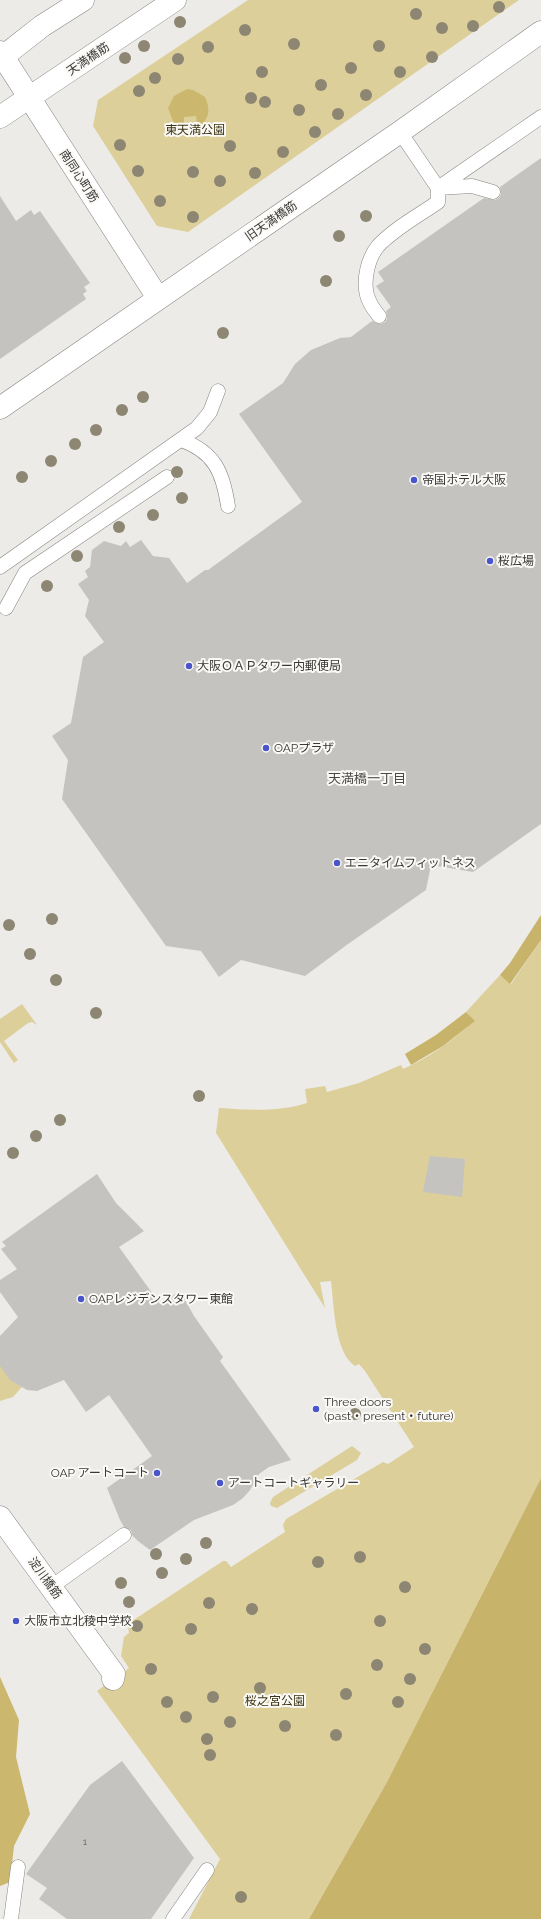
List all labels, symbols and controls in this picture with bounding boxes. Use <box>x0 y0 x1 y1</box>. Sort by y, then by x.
street label: 天満橋筋 <box>64 40 112 78</box>
park label: 東天満公園 <box>165 123 225 137</box>
street label: 南同心町筋 <box>57 147 101 205</box>
street label: 旧天満橋筋 <box>242 198 300 244</box>
place label: 帝国ホテル大阪 <box>422 473 506 487</box>
marker: 帝国ホテル大阪 <box>409 475 419 485</box>
place label: 桜広場 <box>498 554 534 568</box>
marker: 桜広場 <box>485 556 495 566</box>
place label: 大阪ＯＡＰタワー内郵便局 <box>197 659 341 673</box>
marker: 大阪ＯＡＰタワー内郵便局 <box>184 661 194 671</box>
place label: OAPプラザ <box>274 741 334 755</box>
marker: OAPプラザ <box>261 743 271 753</box>
district label: 天満橋一丁目 <box>328 771 406 786</box>
place label: エニタイムフィットネス <box>345 856 476 870</box>
marker: エニタイムフィットネス <box>332 858 342 868</box>
place label: OAPレジデンスタワー東館 <box>89 1292 233 1306</box>
marker: OAPレジデンスタワー東館 <box>76 1294 86 1304</box>
place label: Three doors (past・present・future) <box>324 1395 454 1423</box>
marker: Three doors (past・present・future) <box>311 1404 321 1414</box>
place label: OAP アートコート <box>51 1466 149 1480</box>
marker: OAP アートコート <box>152 1468 162 1478</box>
place label: アートコートギャラリー <box>228 1476 359 1490</box>
marker: アートコートギャラリー <box>215 1478 225 1488</box>
street label: 淀川橋筋 <box>25 1554 65 1602</box>
place label: 大阪市立北稜中学校 <box>24 1614 132 1628</box>
marker: 大阪市立北稜中学校 <box>11 1616 21 1626</box>
park label: 桜之宮公園 <box>245 1694 305 1708</box>
house number: 1 <box>83 1836 88 1847</box>

